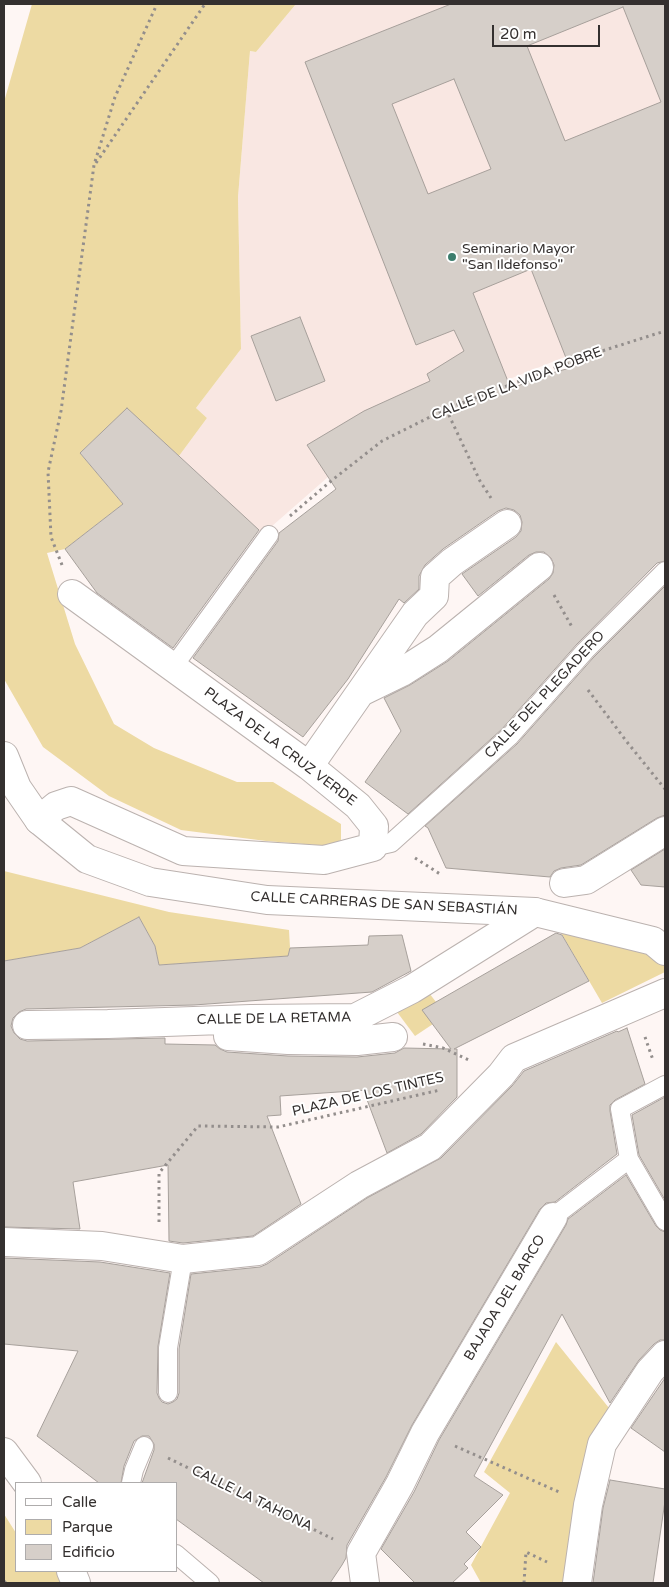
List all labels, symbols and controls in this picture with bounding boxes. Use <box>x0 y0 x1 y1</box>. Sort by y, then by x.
scale bar <box>494 15 602 47</box>
text: 20 m <box>500 25 537 43</box>
place label: Seminario Mayor "San Ildefonso" <box>462 241 575 274</box>
marker: Seminario Mayor "San Ildefonso" <box>446 251 458 263</box>
street label: CALLE DE LA VIDA POBRE <box>429 344 605 424</box>
street label: CALLE DEL PLEGADERO <box>482 628 608 762</box>
street label: PLAZA DE LA CRUZ VERDE <box>200 684 360 810</box>
street label: CALLE CARRERAS DE SAN SEBASTIÁN <box>250 889 518 919</box>
street label: CALLE DE LA RETAMA <box>196 1009 352 1029</box>
street label: PLAZA DE LOS TINTES <box>290 1069 446 1121</box>
street label: BAJADA DEL BARCO <box>461 1232 549 1364</box>
street label: CALLE LA TAHONA <box>189 1462 315 1536</box>
legend <box>15 1482 178 1572</box>
text: Calle <box>62 1493 97 1511</box>
text: Parque <box>62 1518 113 1536</box>
text: Edificio <box>62 1543 115 1561</box>

